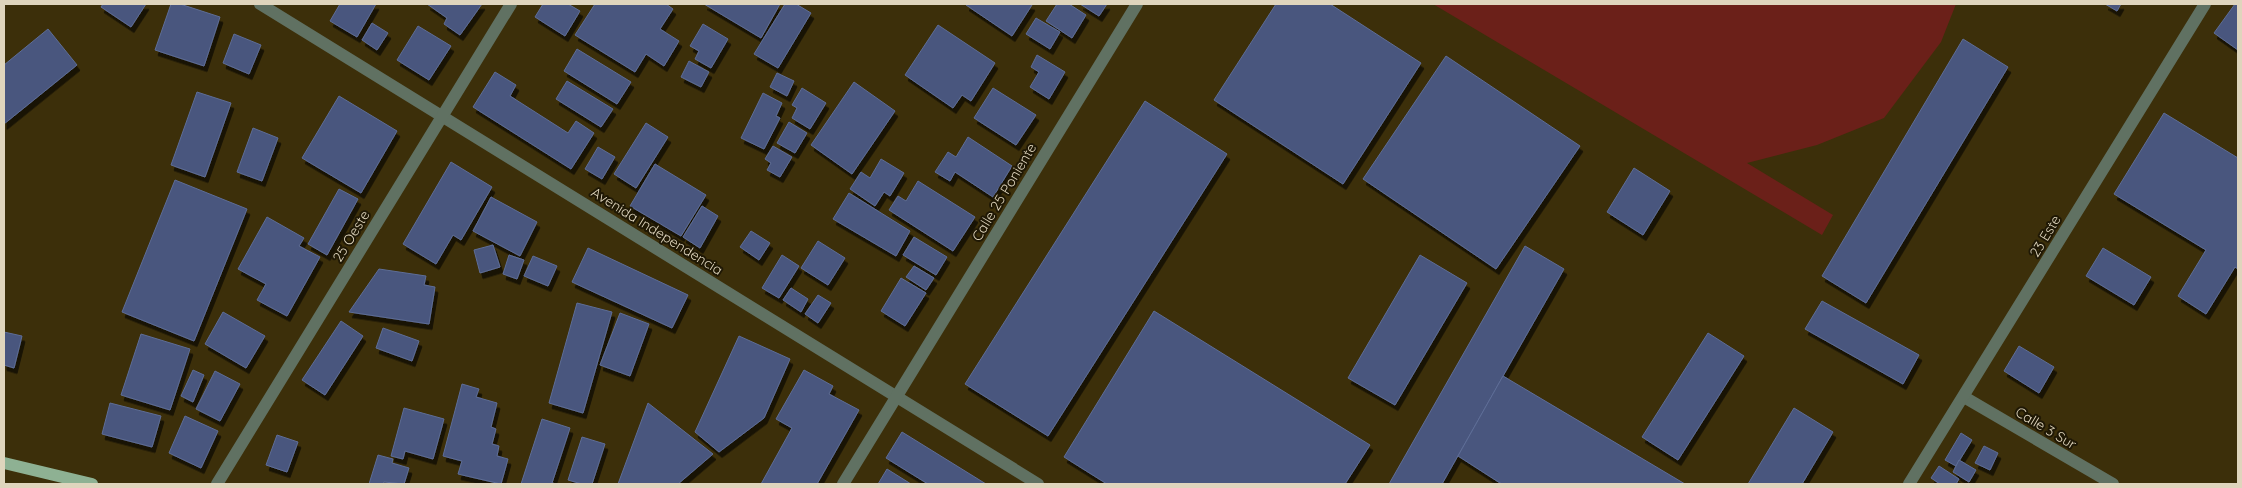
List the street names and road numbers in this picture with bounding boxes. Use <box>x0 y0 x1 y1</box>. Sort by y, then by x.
street label: Calle 25 Poniente <box>968 140 1040 244</box>
street label: Avenida Independencia <box>588 183 726 279</box>
street label: 25 Oeste <box>329 207 373 265</box>
street label: 23 Este <box>2025 212 2065 260</box>
street label: Calle 3 Sur <box>2012 403 2080 454</box>

